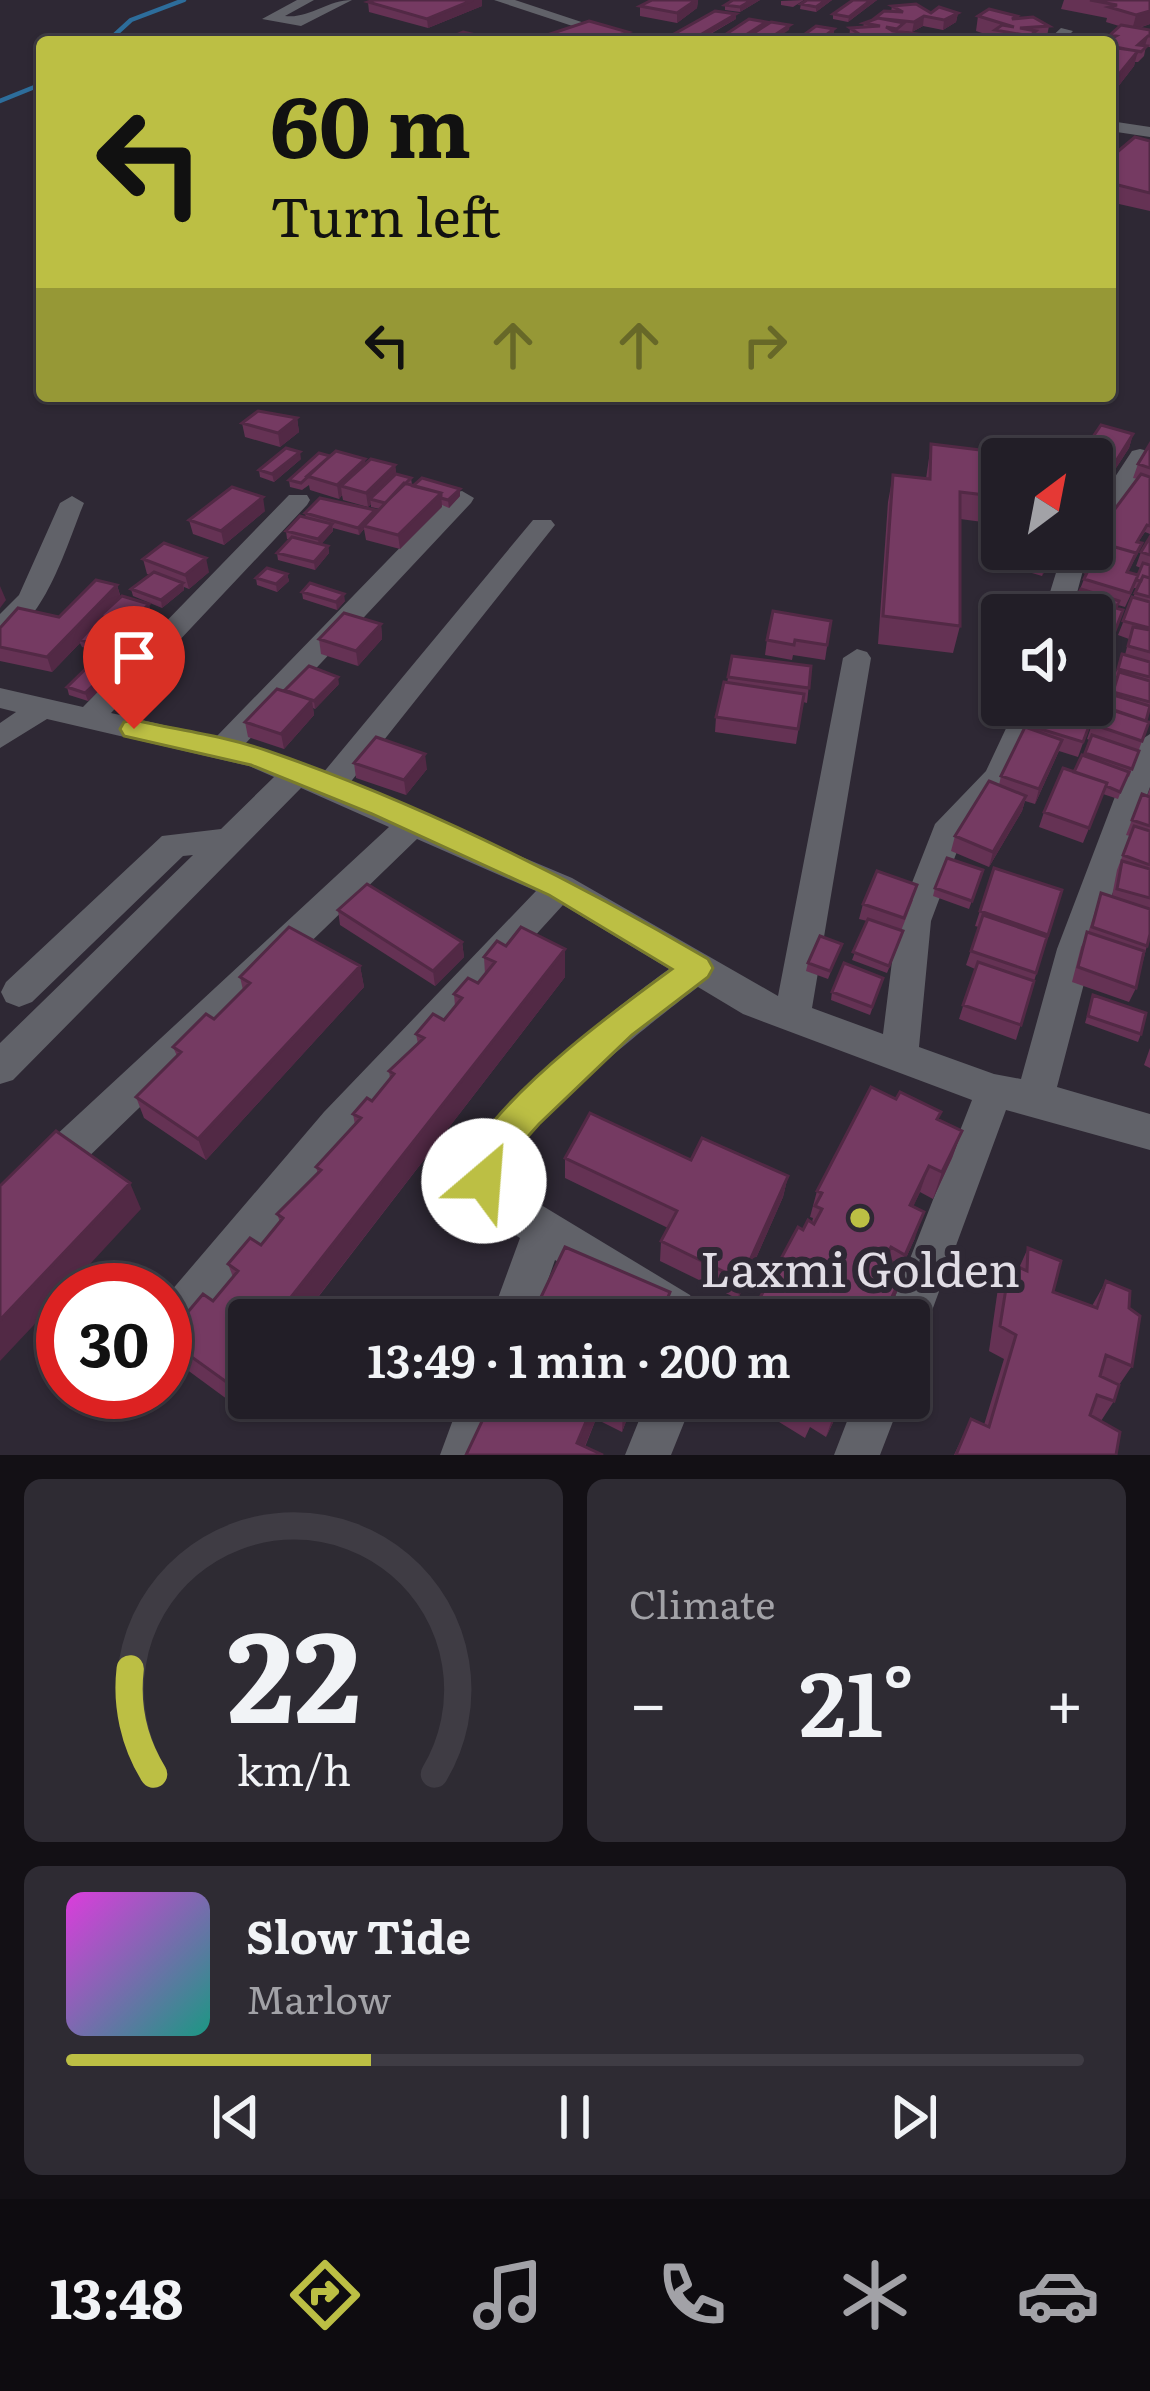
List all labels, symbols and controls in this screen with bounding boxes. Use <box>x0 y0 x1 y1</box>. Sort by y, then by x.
text: 60 m <box>270 59 471 184</box>
icon: left <box>72 84 228 240</box>
text: Turn left <box>270 173 501 254</box>
icon: left <box>354 312 420 378</box>
icon: ahead <box>480 312 546 378</box>
icon: ahead <box>606 312 672 378</box>
icon: right <box>732 312 798 378</box>
north arrow <box>981 438 1113 570</box>
map controls <box>981 438 1113 726</box>
button: sound <box>981 594 1113 726</box>
pin <box>83 606 185 729</box>
icon: arrive <box>101 624 167 690</box>
position arrow <box>421 1118 547 1244</box>
marker: Laxmi Golden <box>847 1205 873 1231</box>
place label: Laxmi Golden <box>700 1231 1020 1302</box>
speed limit sign: 30 <box>36 1263 192 1419</box>
text: 13:49 · 1 min · 200 m <box>367 1325 791 1392</box>
text: Climate <box>629 1573 775 1631</box>
text: 22 <box>226 1576 361 1761</box>
text: 21° <box>799 1631 914 1765</box>
text: − <box>629 1650 667 1748</box>
text: + <box>1046 1650 1084 1748</box>
text: km/h <box>236 1735 351 1798</box>
text: Slow Tide <box>246 1901 471 1968</box>
text: Marlow <box>246 1968 391 2026</box>
icon: previous <box>203 2084 269 2150</box>
icon: pause <box>542 2084 608 2150</box>
icon: next <box>881 2084 947 2150</box>
icon: directions <box>283 2253 367 2337</box>
icon: music <box>466 2253 550 2337</box>
icon: phone <box>650 2253 734 2337</box>
icon: climate <box>833 2253 917 2337</box>
icon: car <box>1016 2253 1100 2337</box>
text: 13:48 <box>50 2255 183 2336</box>

